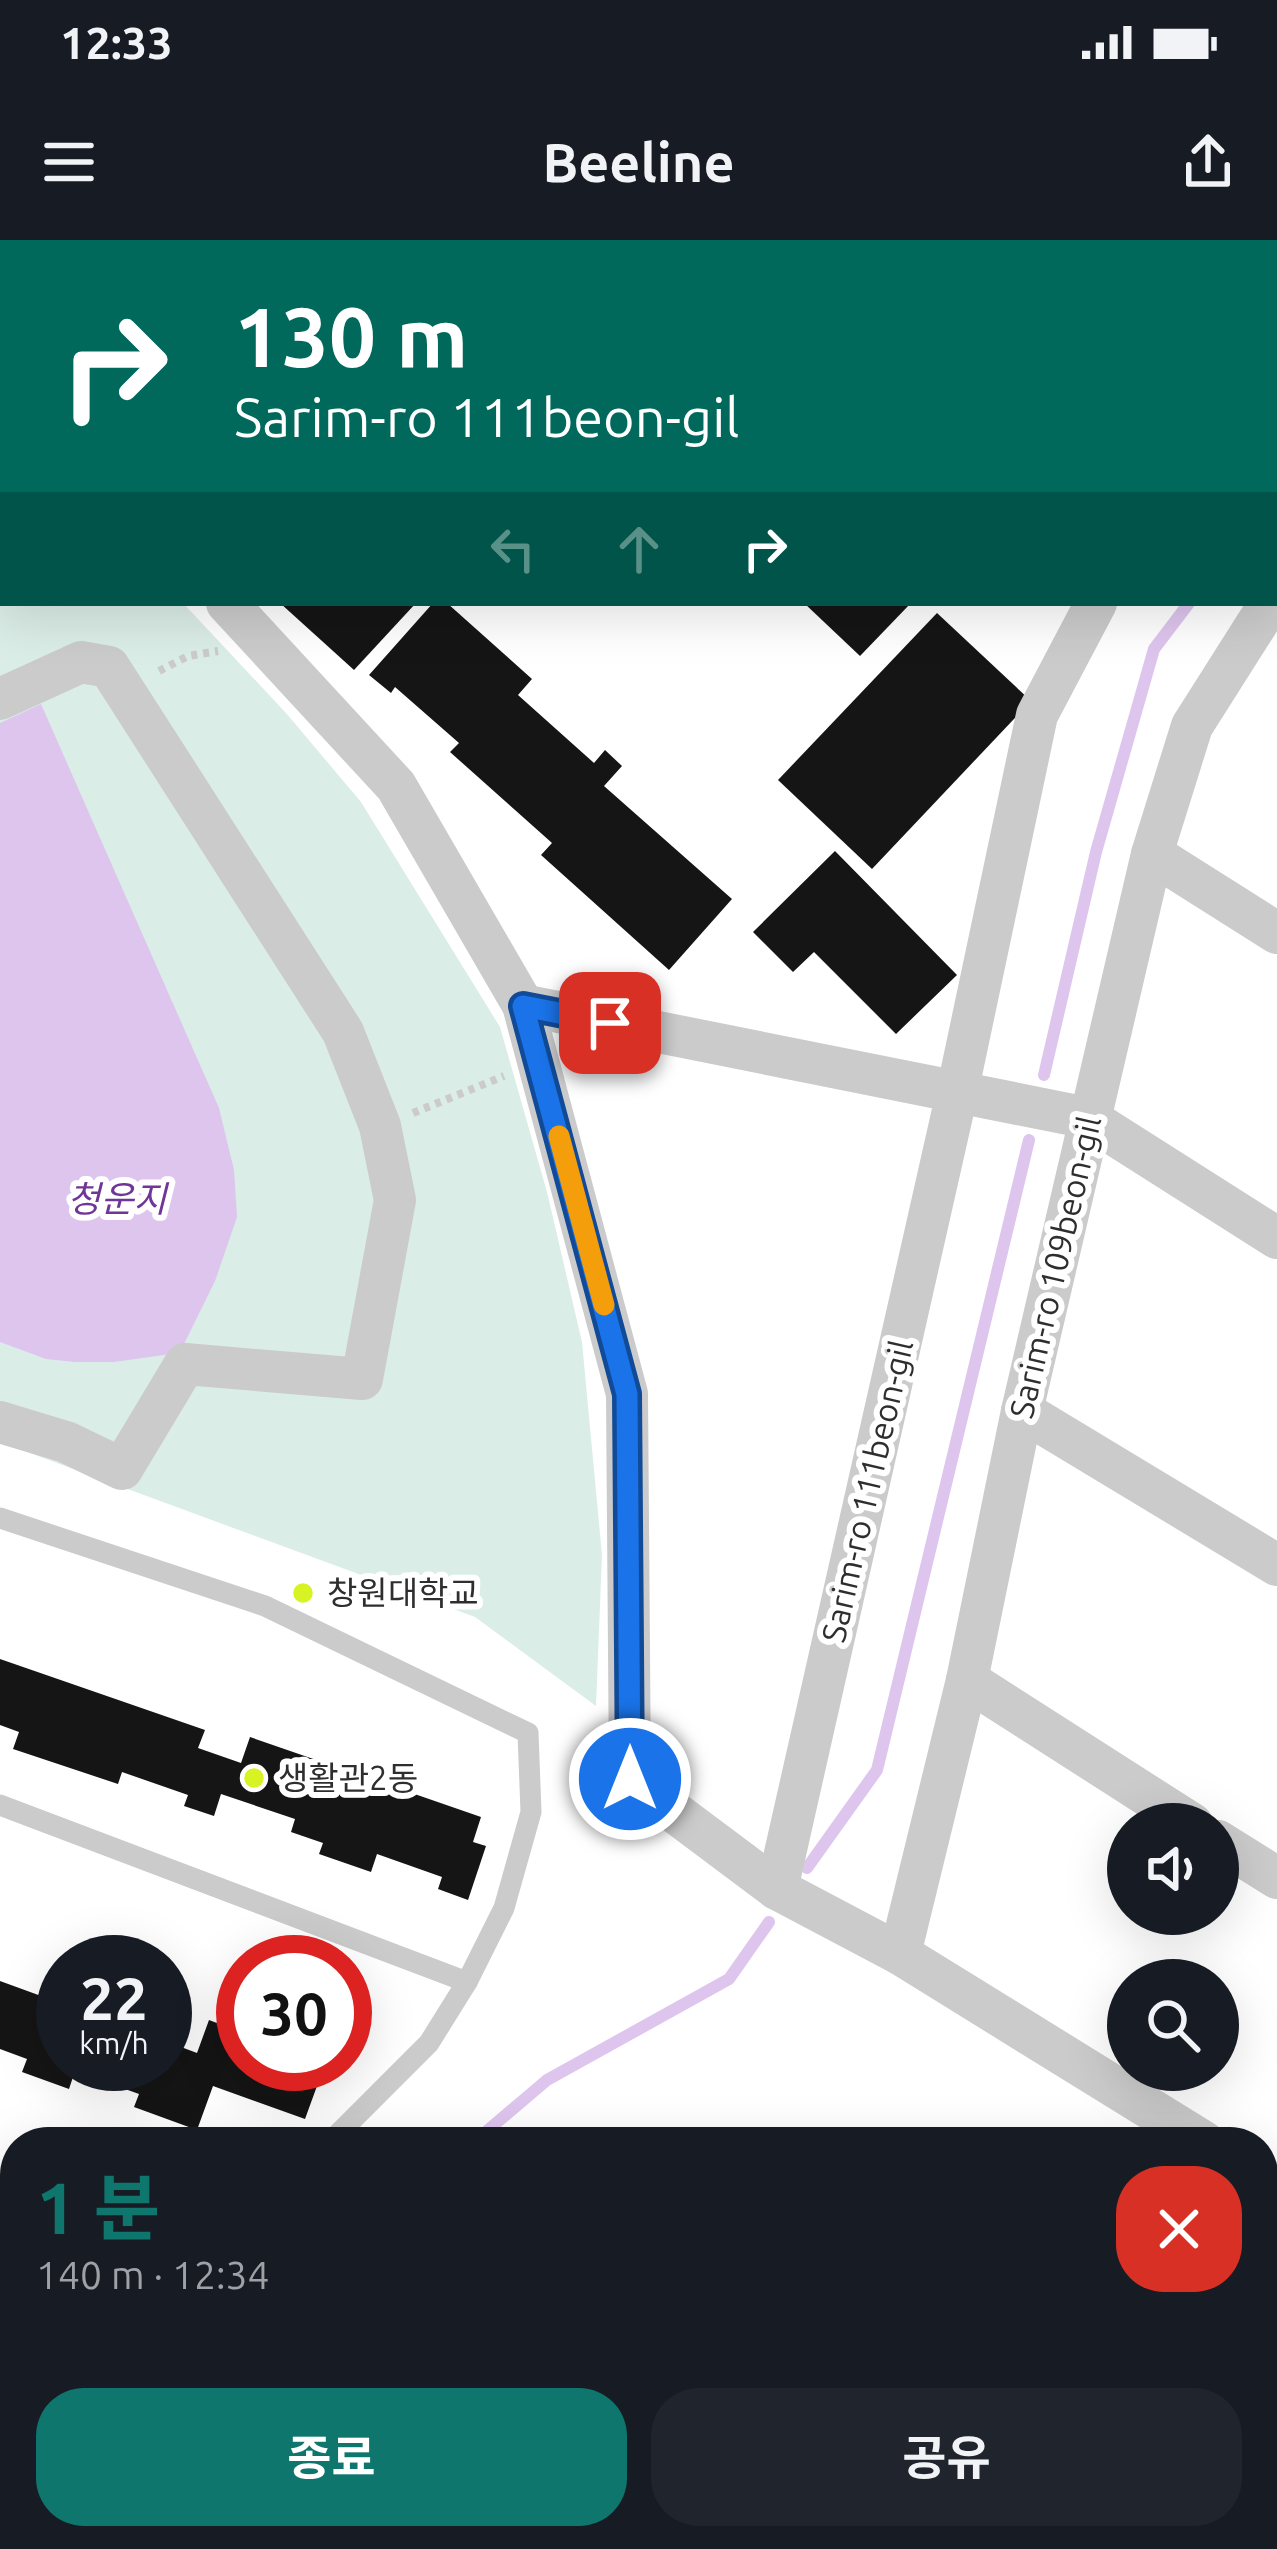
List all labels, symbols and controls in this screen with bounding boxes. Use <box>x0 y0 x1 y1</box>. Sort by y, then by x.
text: 12:33 <box>60 17 173 68</box>
icon: menu <box>36 129 102 195</box>
icon: share <box>1175 129 1241 195</box>
text: Beeline <box>542 132 735 192</box>
icon: right <box>36 288 192 444</box>
text: 130 m <box>234 289 468 383</box>
text: Sarim-ro 111beon-gil <box>234 387 739 447</box>
icon: left <box>480 516 546 582</box>
icon: ahead <box>606 516 672 582</box>
icon: right <box>732 516 798 582</box>
pin <box>559 972 661 1074</box>
icon: arrive <box>577 990 643 1056</box>
street label: Sarim-ro 109beon-gil <box>1002 1112 1107 1422</box>
water label: 청운지 <box>67 1178 170 1219</box>
street label: Sarim-ro 111beon-gil <box>814 1336 919 1646</box>
place label: 창원대학교 <box>327 1574 479 1611</box>
marker: 창원대학교 <box>290 1580 316 1606</box>
position arrow <box>567 1716 693 1842</box>
place label: 생활관2동 <box>278 1759 418 1796</box>
marker: 생활관2동 <box>241 1765 267 1791</box>
map controls <box>1107 1803 1239 2091</box>
button: sound <box>1107 1803 1239 1935</box>
speed limit sign: 30 <box>216 1935 372 2091</box>
button: search <box>1107 1959 1239 2091</box>
text: 22 <box>80 1964 148 2031</box>
text: km/h <box>79 2026 149 2060</box>
button: close <box>1116 2166 1242 2292</box>
text: 1 분 <box>36 2167 160 2248</box>
text: 140 m · 12:34 <box>36 2253 270 2296</box>
button: 종료 <box>36 2388 627 2526</box>
button: 공유 <box>651 2388 1242 2526</box>

